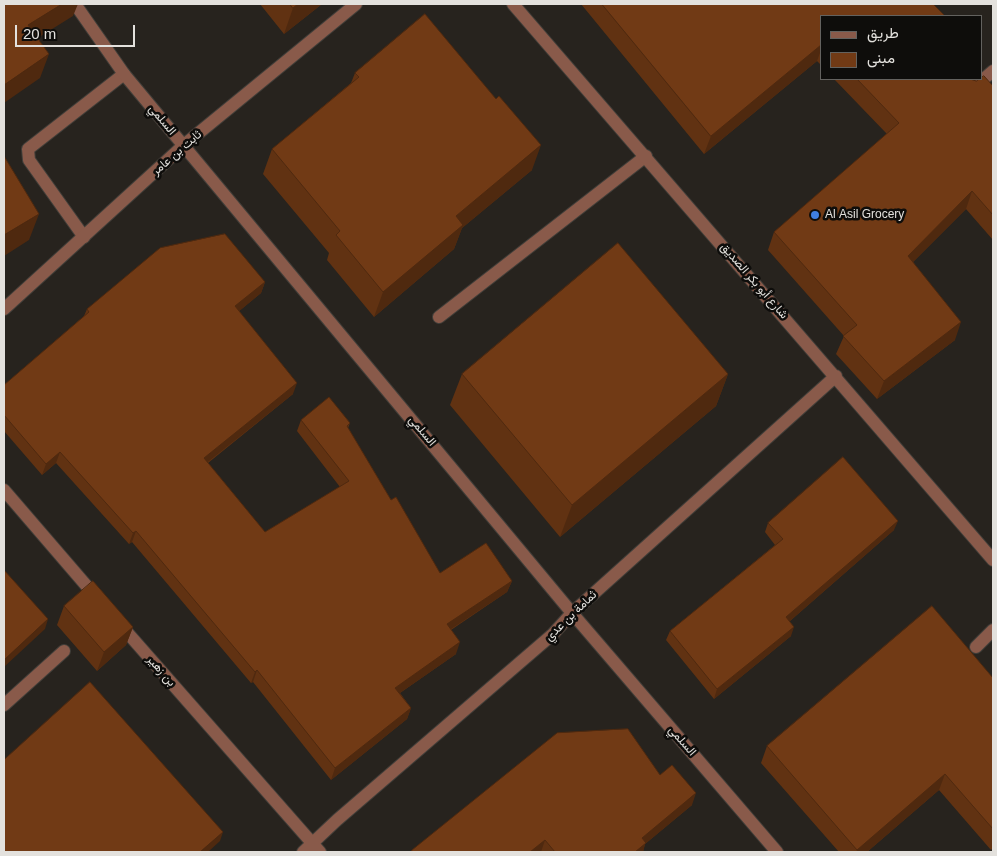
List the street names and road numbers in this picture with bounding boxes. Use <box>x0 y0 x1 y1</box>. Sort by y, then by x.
street label: السلمي <box>145 102 179 138</box>
street label: ثابت بن عامر <box>149 128 205 178</box>
street label: شارع أبو بكر الصديق <box>717 240 791 322</box>
street label: السلمي <box>405 413 439 449</box>
street label: ثمامة بن عدي <box>542 588 600 644</box>
street label: بن زهير <box>144 653 178 689</box>
street label: السلمي <box>665 723 699 759</box>

